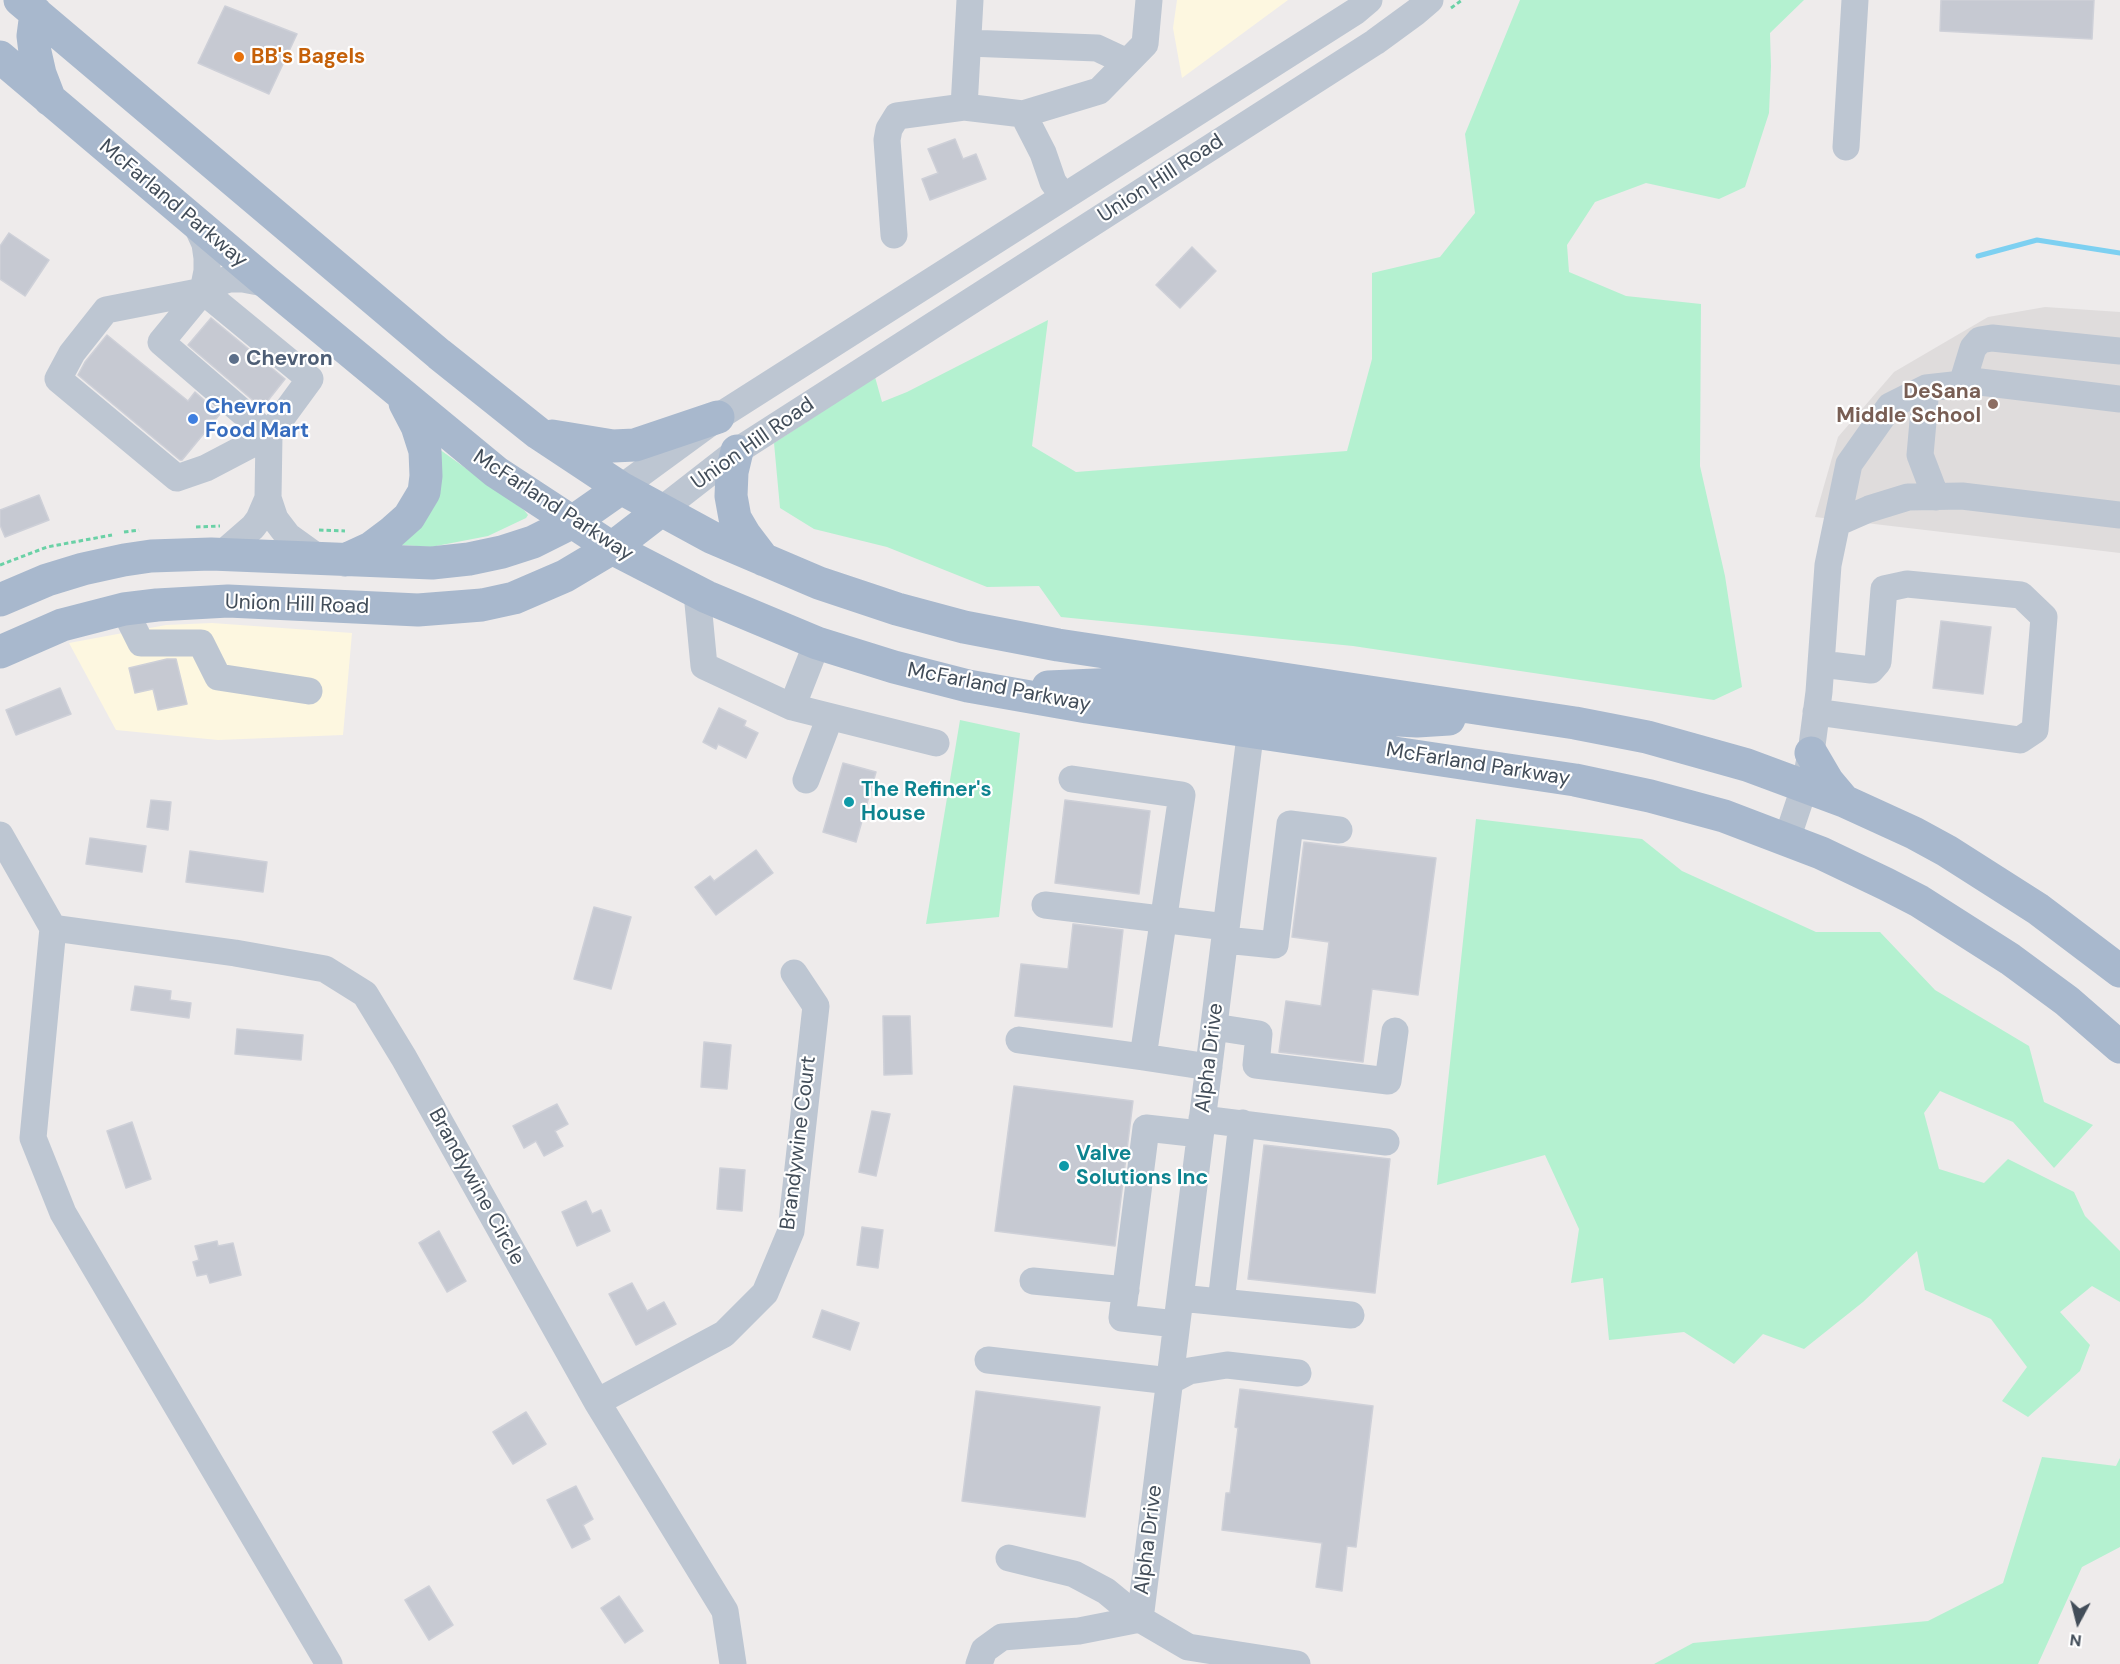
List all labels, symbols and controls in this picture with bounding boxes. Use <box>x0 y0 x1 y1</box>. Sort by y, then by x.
place label: BB's Bagels <box>251 44 365 70</box>
marker: BB's Bagels <box>232 50 246 64</box>
street label: Union Hill Road <box>1094 129 1228 229</box>
street label: McFarland Parkway <box>94 135 252 273</box>
place label: Chevron <box>246 346 333 372</box>
marker: Chevron <box>227 352 241 366</box>
place label: DeSana Middle School <box>1836 379 1981 429</box>
street label: Union Hill Road <box>687 392 819 496</box>
place label: Chevron Food Mart <box>205 394 309 444</box>
marker: DeSana Middle School <box>1986 397 2000 411</box>
marker: Chevron Food Mart <box>186 412 200 426</box>
street label: McFarland Parkway <box>468 445 638 567</box>
street label: Union Hill Road <box>225 590 369 620</box>
street label: McFarland Parkway <box>905 658 1093 718</box>
street label: McFarland Parkway <box>1384 738 1572 792</box>
place label: The Refiner's House <box>861 777 992 827</box>
marker: The Refiner's House <box>842 795 856 809</box>
street label: Alpha Drive <box>1191 1002 1229 1114</box>
street label: Brandywine Court <box>776 1055 822 1231</box>
street label: Brandywine Circle <box>422 1104 530 1270</box>
place label: Valve Solutions Inc <box>1076 1141 1208 1191</box>
marker: Valve Solutions Inc <box>1057 1159 1071 1173</box>
street label: Alpha Drive <box>1130 1484 1168 1596</box>
north arrow <box>2048 1592 2108 1652</box>
text: N <box>2069 1629 2083 1651</box>

